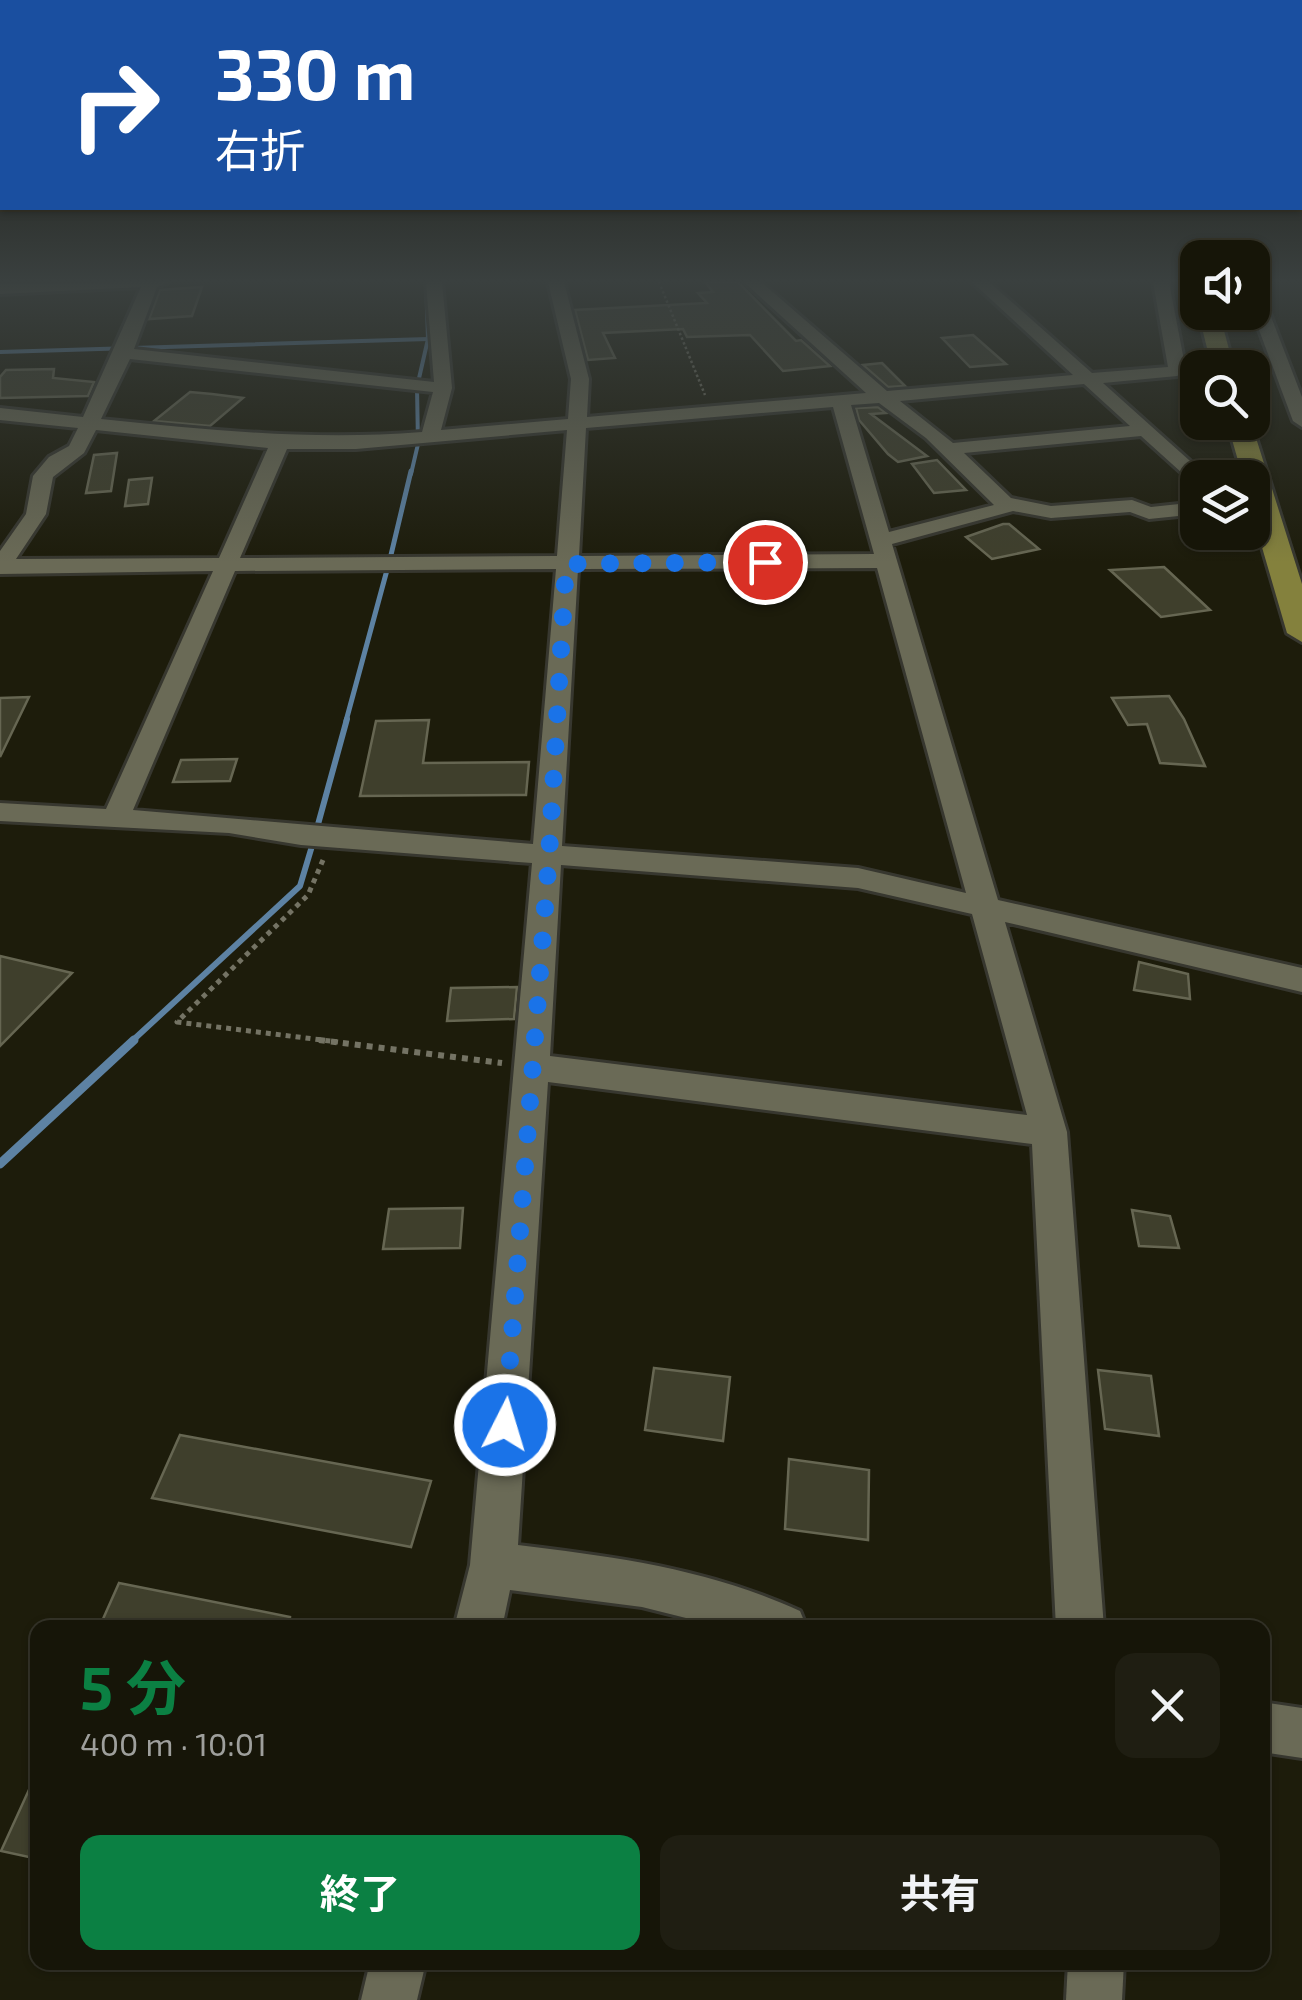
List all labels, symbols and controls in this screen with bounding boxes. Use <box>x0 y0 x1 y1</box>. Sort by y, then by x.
text: 330 m <box>215 30 415 114</box>
icon: right <box>50 40 180 170</box>
text: 右折 <box>215 122 305 176</box>
map controls <box>1180 240 1270 550</box>
button: sound <box>1180 240 1270 330</box>
button: search <box>1180 350 1270 440</box>
button: layers <box>1180 460 1270 550</box>
pin <box>723 520 808 605</box>
icon: arrive <box>738 535 793 590</box>
position arrow <box>453 1373 557 1477</box>
text: 5 分 <box>80 1650 186 1722</box>
button: close <box>1115 1653 1220 1758</box>
text: 400 m · 10:01 <box>80 1724 267 1762</box>
button: 終了 <box>80 1835 640 1950</box>
button: 共有 <box>660 1835 1220 1950</box>

